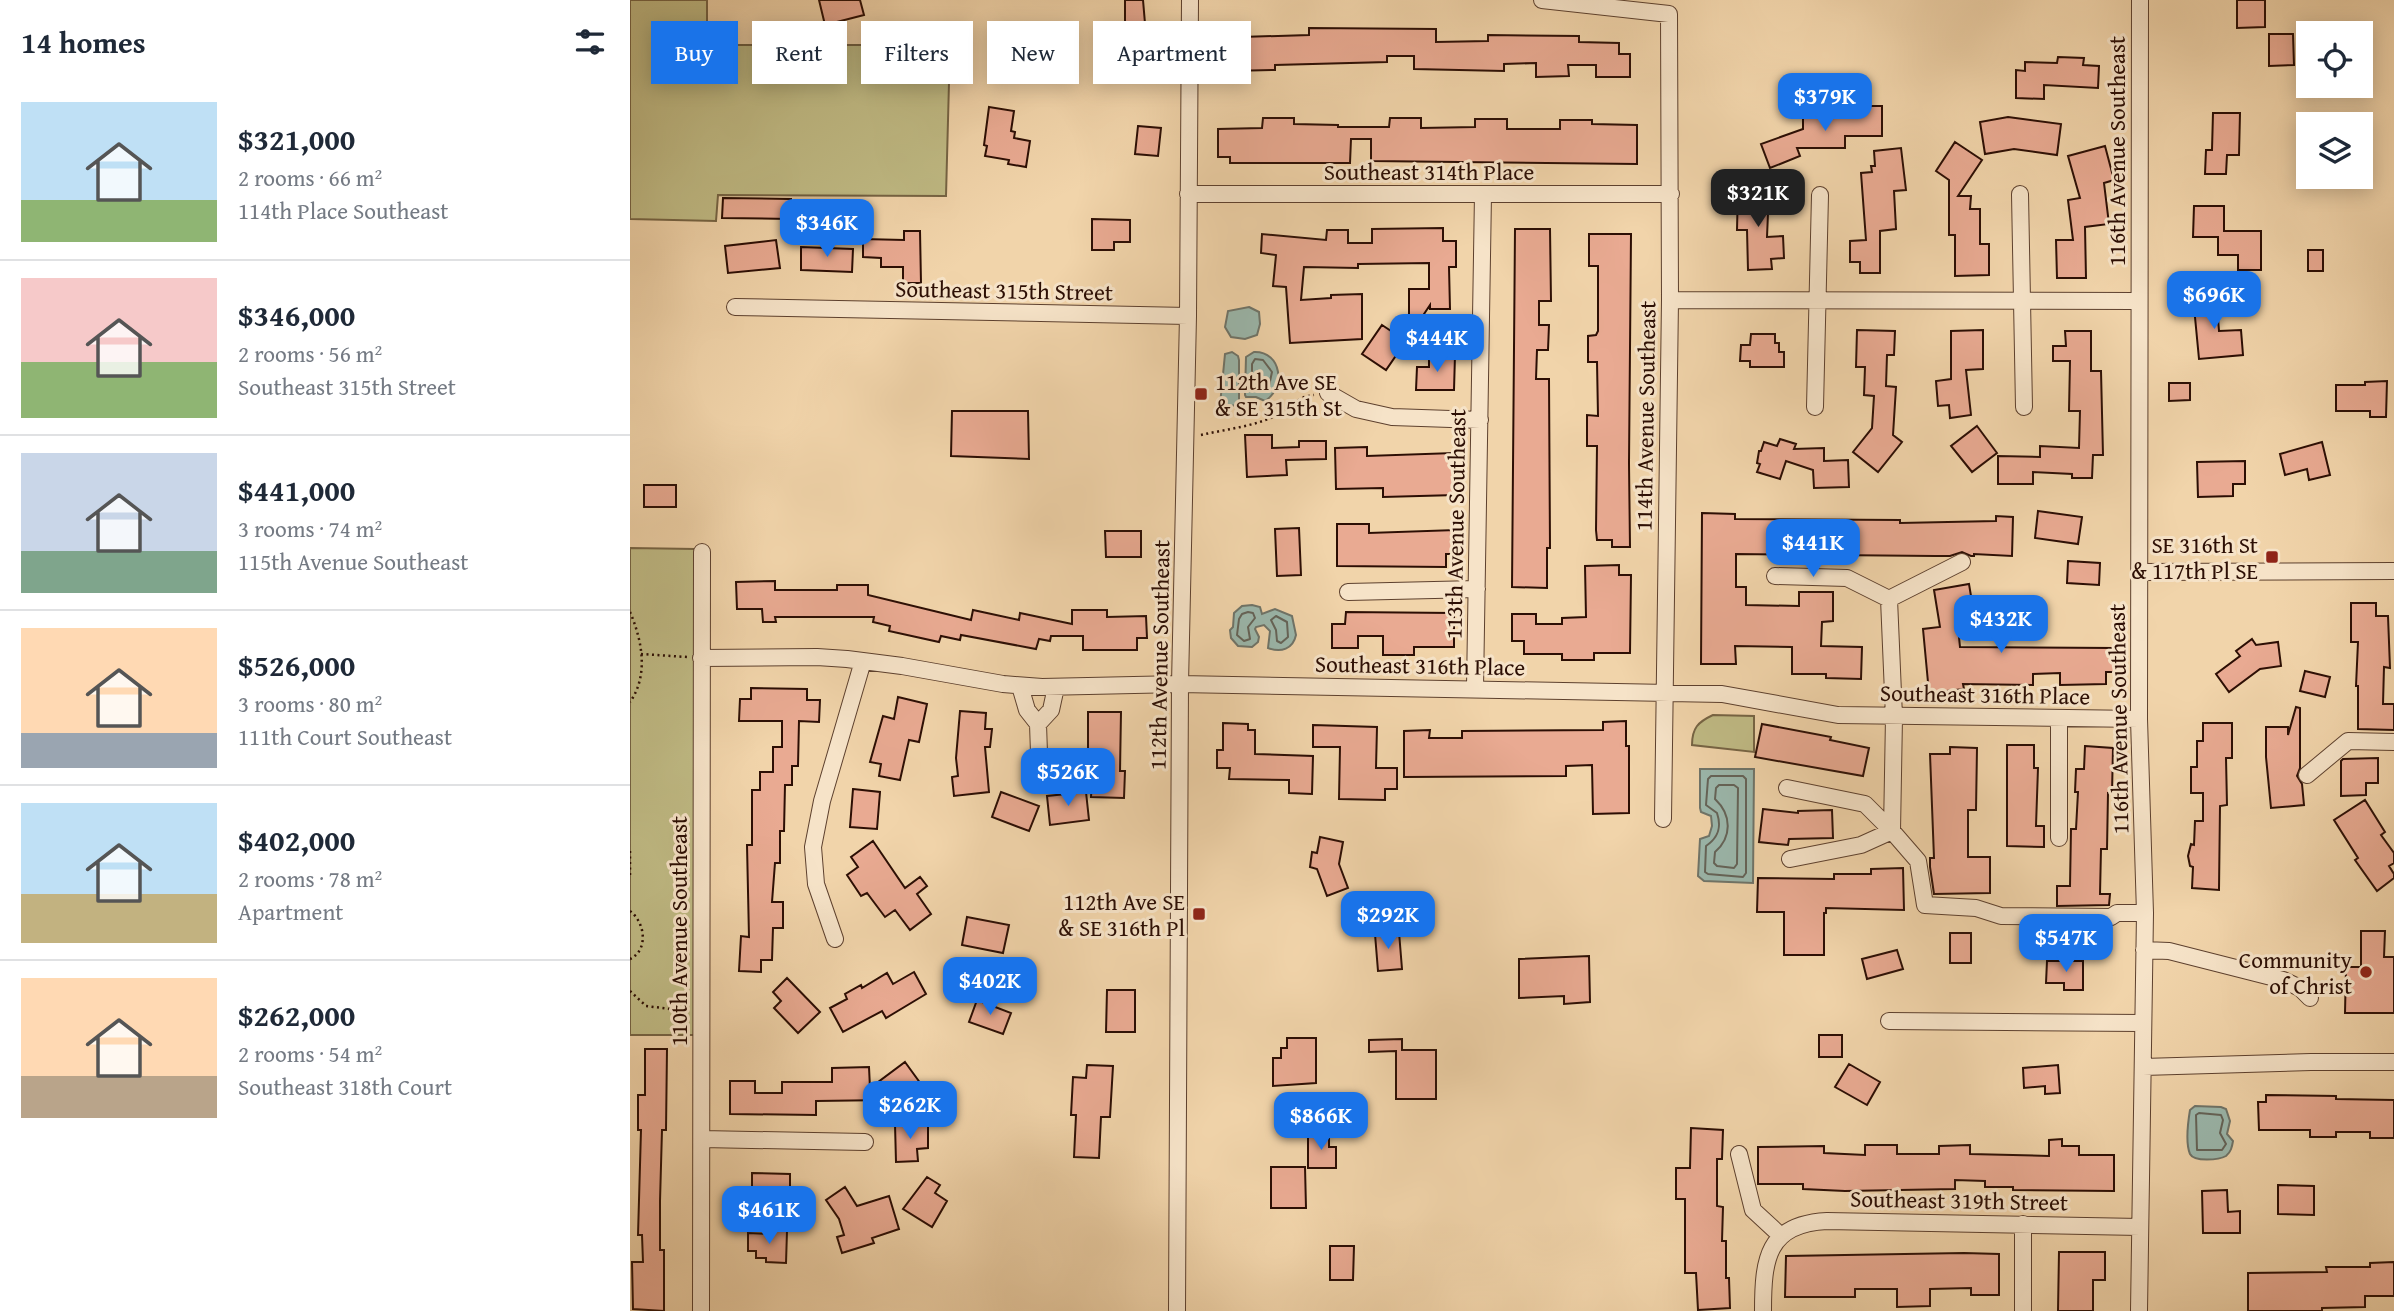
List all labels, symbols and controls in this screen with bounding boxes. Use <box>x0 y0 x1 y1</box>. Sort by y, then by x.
text: 14 homes <box>21 20 146 64</box>
chip: Buy <box>651 21 738 84</box>
chip: Rent <box>752 21 847 84</box>
chip: Filters <box>861 21 973 84</box>
chip: New <box>987 21 1079 84</box>
chip: Apartment <box>1093 21 1251 84</box>
map controls <box>2296 21 2373 189</box>
button: locate <box>2296 21 2373 98</box>
icon: filters <box>571 23 609 61</box>
street label: 116th Avenue Southeast <box>2100 36 2133 266</box>
pin: $379K <box>1776 74 1874 133</box>
text: $379K <box>1794 79 1856 112</box>
button: layers <box>2296 112 2373 189</box>
text: $321,000 <box>238 117 355 161</box>
icon: home <box>77 130 161 214</box>
street label: Southeast 314th Place <box>1324 155 1534 188</box>
text: 2 rooms · 66 m² <box>238 161 382 194</box>
pin: $321K <box>1709 170 1807 229</box>
text: $321K <box>1727 175 1789 208</box>
text: 114th Place Southeast <box>238 194 448 227</box>
pin: $346K <box>778 200 876 259</box>
text: $346K <box>796 205 858 238</box>
street label: Southeast 315th Street <box>895 272 1113 308</box>
pin: $696K <box>2165 272 2263 331</box>
text: $696K <box>2183 277 2245 310</box>
text: $346,000 <box>238 293 355 337</box>
street label: 114th Avenue Southeast <box>1626 301 1664 531</box>
icon: home <box>77 306 161 390</box>
pin: $444K <box>1388 314 1486 374</box>
text: $444K <box>1406 320 1468 353</box>
text: 2 rooms · 56 m² <box>238 337 382 370</box>
place label: 112th Ave SE & SE 315th St <box>1215 365 1342 424</box>
text: Southeast 315th Street <box>238 370 456 403</box>
marker: 112th Ave SE & SE 315th St <box>1193 386 1209 402</box>
street label: 113th Avenue Southeast <box>1436 409 1474 639</box>
text: $441,000 <box>238 468 355 512</box>
icon: home <box>77 481 161 565</box>
text: 3 rooms · 74 m² <box>238 512 382 545</box>
pin: $441K <box>1764 520 1862 579</box>
text: $441K <box>1782 525 1844 558</box>
place label: SE 316th St & 117th Pl SE <box>2131 528 2258 587</box>
street label: 112th Avenue Southeast <box>1140 540 1178 770</box>
text: 115th Avenue Southeast <box>238 545 468 578</box>
marker: SE 316th St & 117th Pl SE <box>2264 549 2280 565</box>
pin: $432K <box>1952 596 2050 655</box>
text: $432K <box>1970 601 2032 634</box>
street label: 116th Avenue Southeast <box>2099 604 2137 834</box>
text: $526,000 <box>238 643 355 687</box>
street label: Southeast 316th Place <box>1315 647 1525 683</box>
icon: home <box>77 656 161 740</box>
street label: Southeast 316th Place <box>1880 676 2090 712</box>
text: 3 rooms · 80 m² <box>238 687 382 720</box>
text: 111th Court Southeast <box>238 720 452 753</box>
pin: $526K <box>1019 748 1117 808</box>
text: $526K <box>1037 754 1099 787</box>
street label: 110th Avenue Southeast <box>662 816 695 1046</box>
text: $402,000 <box>238 818 355 862</box>
icon: home <box>77 831 161 915</box>
text: 2 rooms · 78 m² <box>238 862 382 895</box>
place label: 112th Ave SE & SE 316th Pl <box>1058 885 1185 944</box>
pin: $292K <box>1339 892 1437 951</box>
text: Apartment <box>238 895 343 928</box>
text: $292K <box>1357 897 1419 930</box>
marker: 112th Ave SE & SE 316th Pl <box>1191 906 1207 922</box>
pin: $547K <box>2017 914 2115 974</box>
text: $547K <box>2035 920 2097 953</box>
place label: Community of Christ <box>2239 943 2353 1002</box>
pin: $402K <box>941 958 1039 1017</box>
text: $402K <box>959 963 1021 996</box>
marker: Community of Christ <box>2358 964 2374 980</box>
text: $262,000 <box>238 993 355 1037</box>
icon: home <box>77 1006 161 1090</box>
text: 2 rooms · 54 m² <box>238 1037 382 1070</box>
text: Southeast 318th Court <box>238 1070 452 1103</box>
pin: $262K <box>861 1082 959 1141</box>
text: $262K <box>879 1087 941 1120</box>
pin: $866K <box>1272 1092 1370 1152</box>
text: $866K <box>1290 1098 1352 1131</box>
street label: Southeast 319th Street <box>1850 1182 2068 1218</box>
pin: $461K <box>720 1186 818 1246</box>
text: $461K <box>738 1192 800 1225</box>

